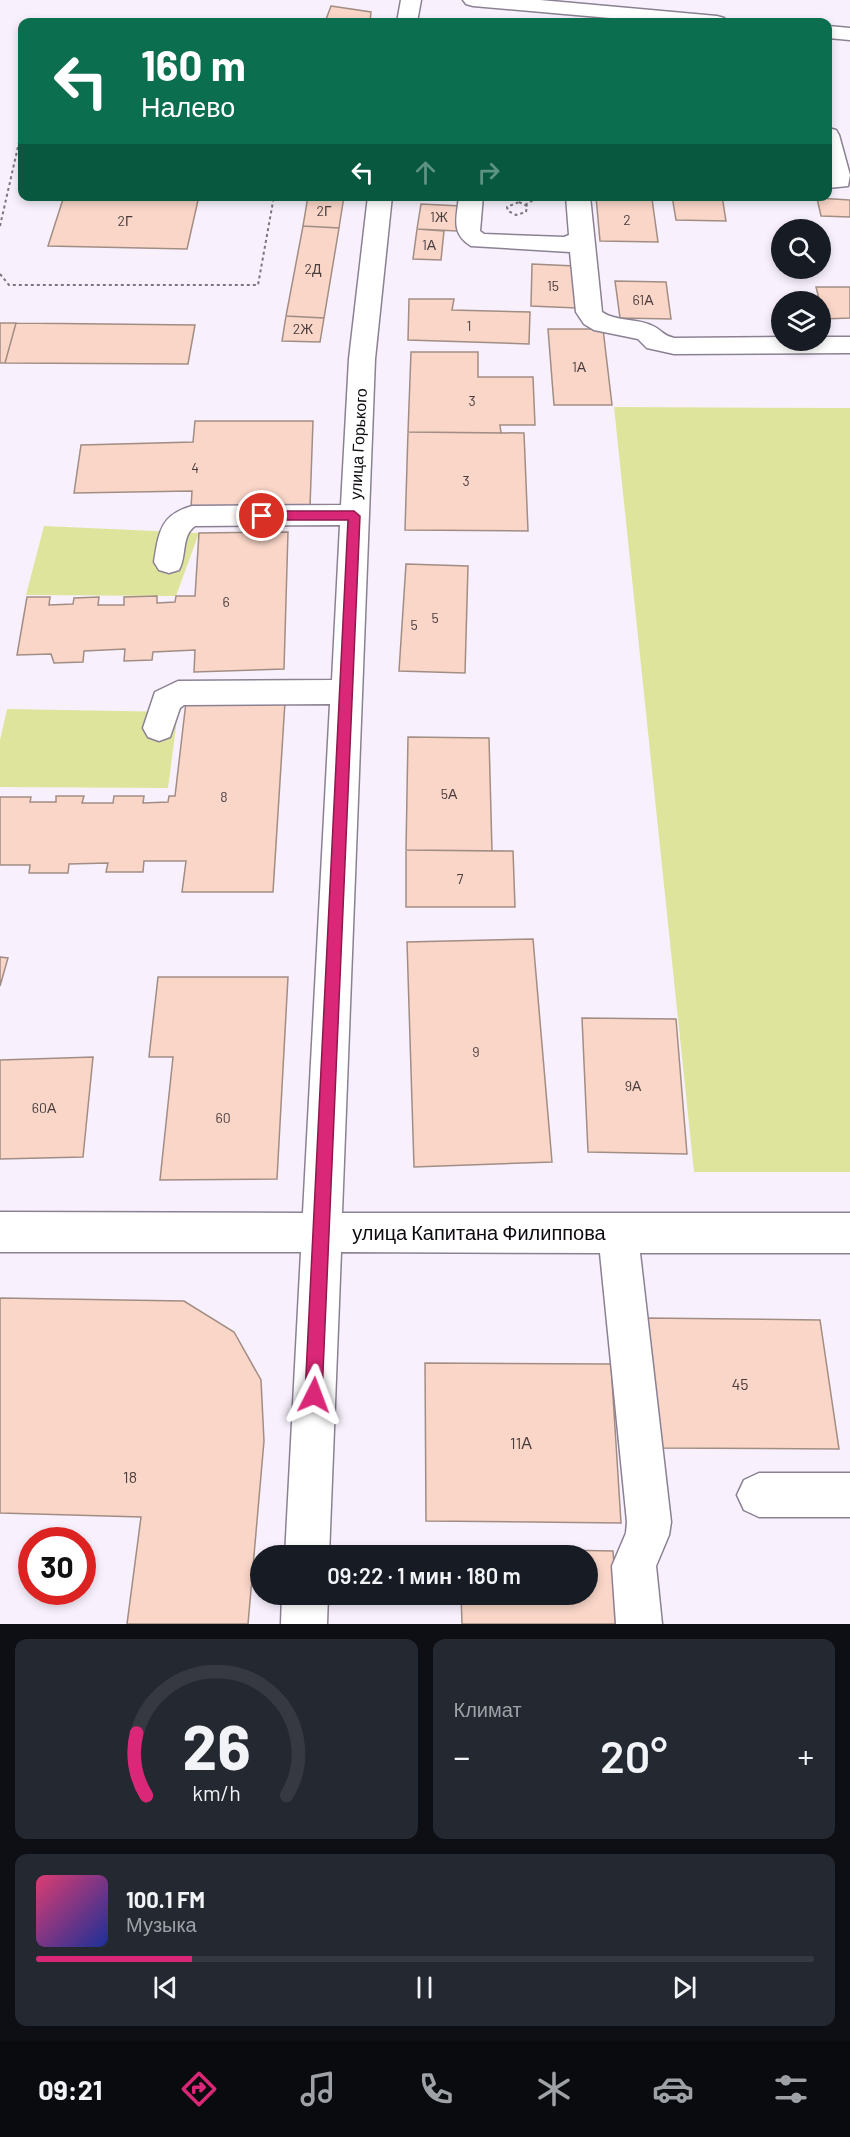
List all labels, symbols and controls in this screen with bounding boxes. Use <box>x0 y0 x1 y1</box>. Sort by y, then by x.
text: 160 m <box>141 39 246 89</box>
icon: left <box>42 42 120 120</box>
text: Налево <box>141 90 235 122</box>
icon: left <box>346 156 379 189</box>
icon: ahead <box>409 156 442 189</box>
icon: right <box>472 156 505 189</box>
house number: 2Г <box>316 202 332 219</box>
house number: 1Ж <box>430 208 448 225</box>
house number: 2 <box>623 211 631 228</box>
house number: 2Г <box>117 212 133 229</box>
map controls <box>771 219 831 351</box>
button: search <box>771 219 831 279</box>
house number: 1А <box>422 236 437 253</box>
house number: 2Д <box>305 260 322 277</box>
house number: 15 <box>547 277 559 294</box>
house number: 61А <box>632 291 654 308</box>
button: layers <box>771 291 831 351</box>
house number: 1 <box>467 317 471 334</box>
house number: 2Ж <box>293 320 313 337</box>
house number: 1А <box>572 358 587 375</box>
street label: улица Горького <box>345 388 370 500</box>
house number: 3 <box>468 392 476 409</box>
house number: 4 <box>191 459 199 476</box>
house number: 3 <box>462 472 470 489</box>
pin <box>236 490 287 541</box>
icon: arrive <box>245 499 278 532</box>
house number: 6 <box>222 593 230 610</box>
house number: 5 <box>431 609 439 626</box>
house number: 5 <box>410 616 418 633</box>
house number: 5А <box>441 785 458 802</box>
house number: 8 <box>220 788 228 805</box>
house number: 7 <box>457 870 464 887</box>
house number: 9 <box>472 1043 480 1060</box>
house number: 9А <box>625 1077 642 1094</box>
house number: 60А <box>32 1099 57 1116</box>
house number: 60 <box>215 1109 231 1126</box>
street label: улица Капитана Филиппова <box>352 1220 607 1244</box>
position arrow <box>282 1363 346 1427</box>
house number: 45 <box>731 1374 749 1393</box>
house number: 11А <box>510 1433 532 1452</box>
house number: 18 <box>123 1467 137 1486</box>
speed limit sign: 30 <box>18 1527 96 1605</box>
text: 09:22 · 1 мин · 180 m <box>327 1562 521 1588</box>
text: Климат <box>454 1697 522 1721</box>
text: 26 <box>182 1708 250 1782</box>
text: 20° <box>600 1728 667 1782</box>
text: − <box>454 1736 470 1776</box>
text: + <box>798 1736 814 1776</box>
text: km/h <box>192 1780 241 1805</box>
text: 100.1 FM <box>126 1886 205 1912</box>
text: Музыка <box>126 1912 197 1936</box>
icon: previous <box>149 1971 182 2004</box>
icon: pause <box>408 1971 441 2004</box>
icon: next <box>668 1971 701 2004</box>
icon: directions <box>178 2068 220 2110</box>
icon: music <box>297 2068 339 2110</box>
icon: phone <box>415 2068 457 2110</box>
icon: climate <box>533 2068 575 2110</box>
icon: car <box>652 2068 694 2110</box>
icon: filters <box>770 2068 812 2110</box>
text: 09:21 <box>38 2073 102 2105</box>

